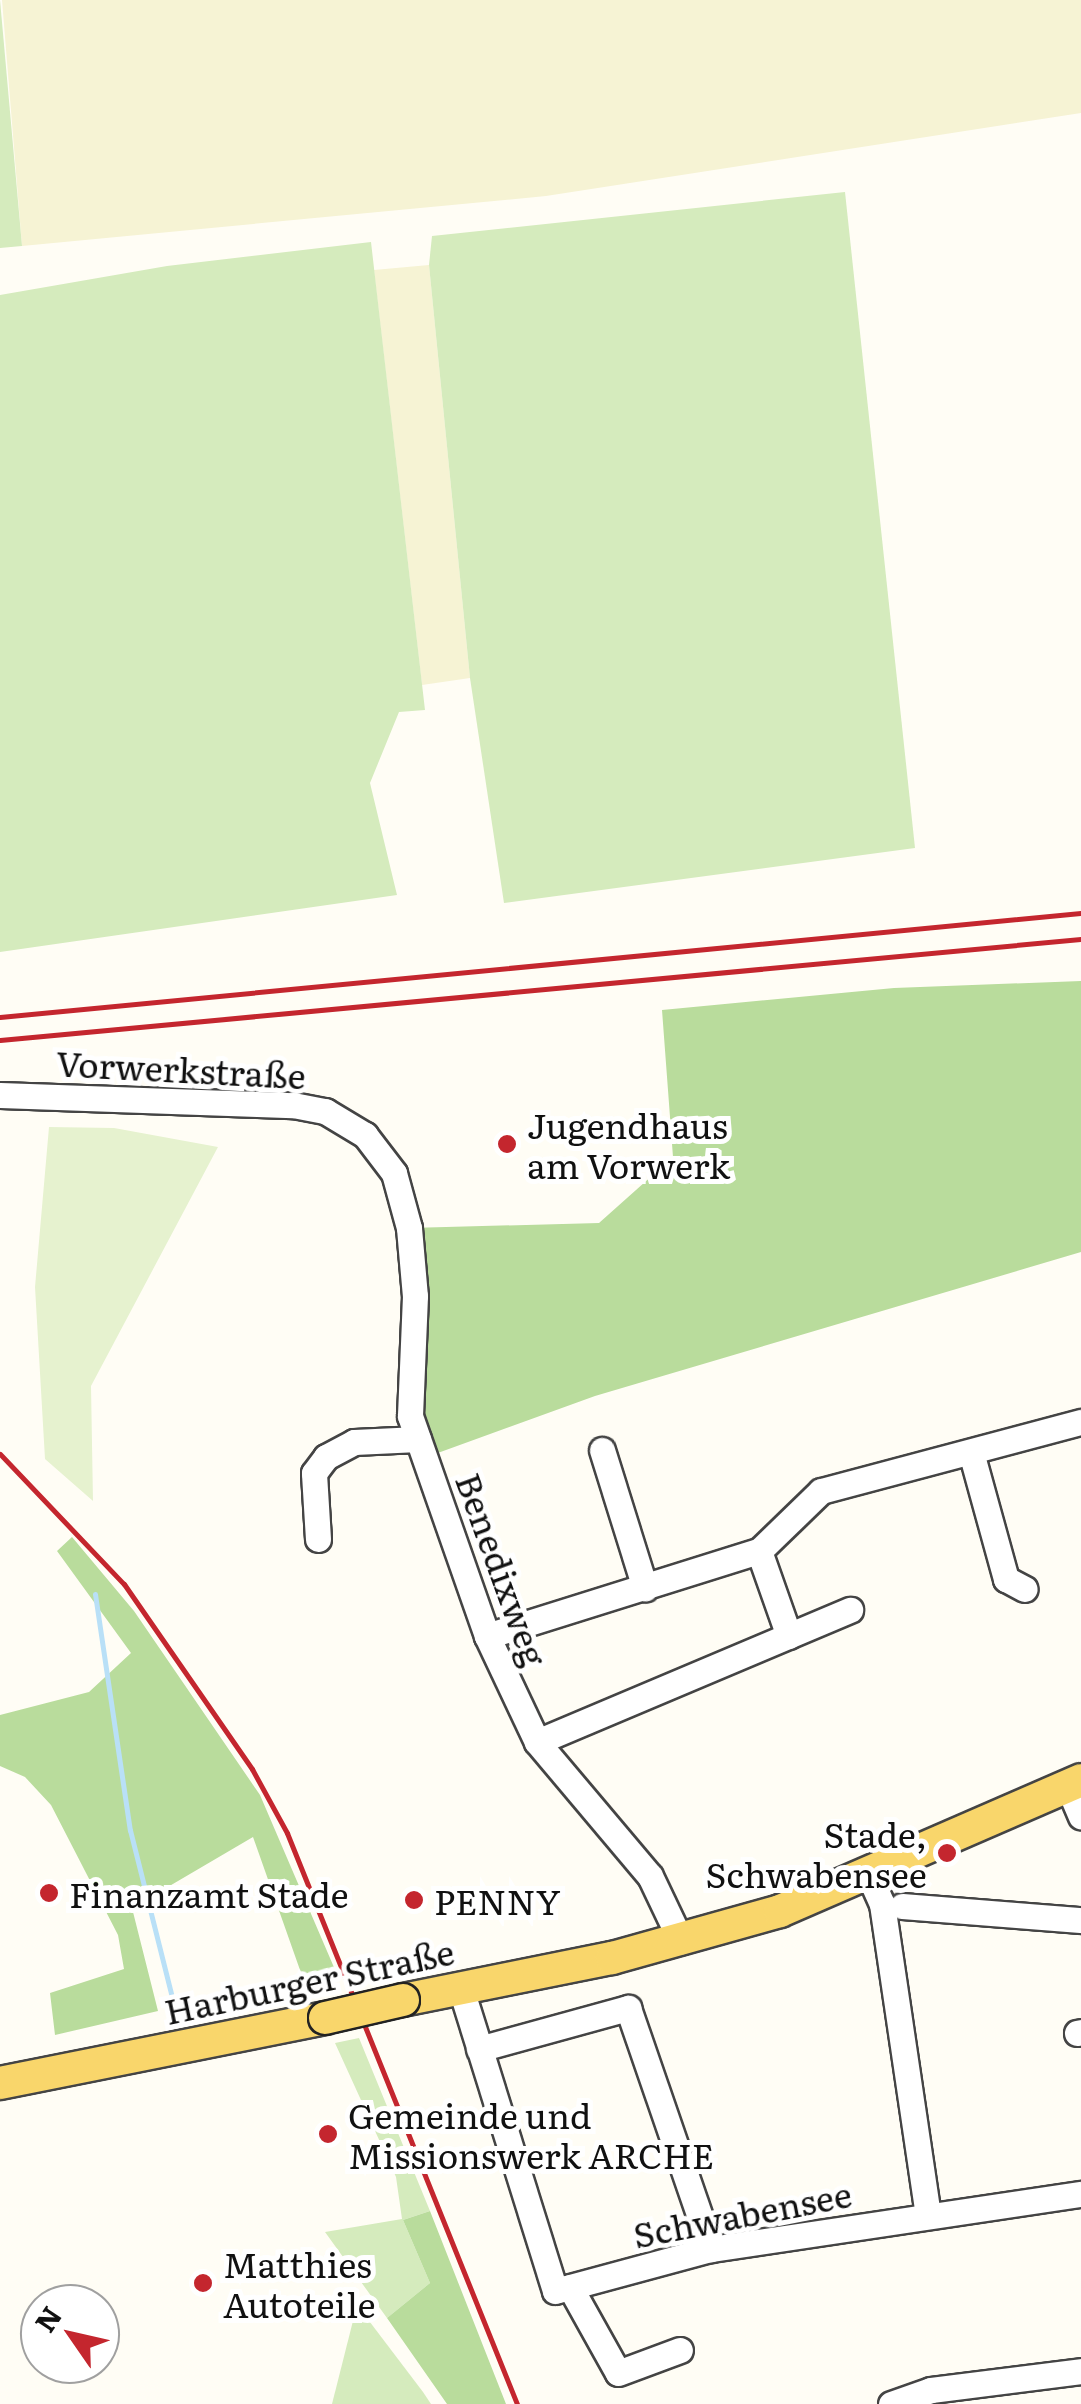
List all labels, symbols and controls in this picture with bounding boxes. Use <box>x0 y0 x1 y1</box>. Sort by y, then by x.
street label: Vorwerkstraße <box>55 1040 307 1096</box>
place label: Jugendhaus am Vorwerk <box>527 1103 730 1185</box>
marker: Jugendhaus am Vorwerk <box>496 1133 518 1155</box>
street label: Benedixweg <box>449 1467 557 1671</box>
place label: Stade, Schwabensee <box>705 1812 927 1894</box>
marker: Stade, Schwabensee <box>936 1842 958 1864</box>
place label: Finanzamt Stade <box>69 1872 349 1914</box>
place label: PENNY <box>434 1879 561 1921</box>
marker: Finanzamt Stade <box>38 1882 60 1904</box>
marker: PENNY <box>403 1889 425 1911</box>
street label: Harburger Straße <box>160 1929 458 2031</box>
place label: Gemeinde und Missionswerk ARCHE <box>348 2093 714 2175</box>
marker: Gemeinde und Missionswerk ARCHE <box>317 2123 339 2145</box>
street label: Schwabensee <box>629 2171 855 2255</box>
place label: Matthies Autoteile <box>223 2242 376 2324</box>
marker: Matthies Autoteile <box>192 2272 214 2294</box>
north arrow <box>20 2284 120 2384</box>
text: N <box>23 2297 71 2340</box>

